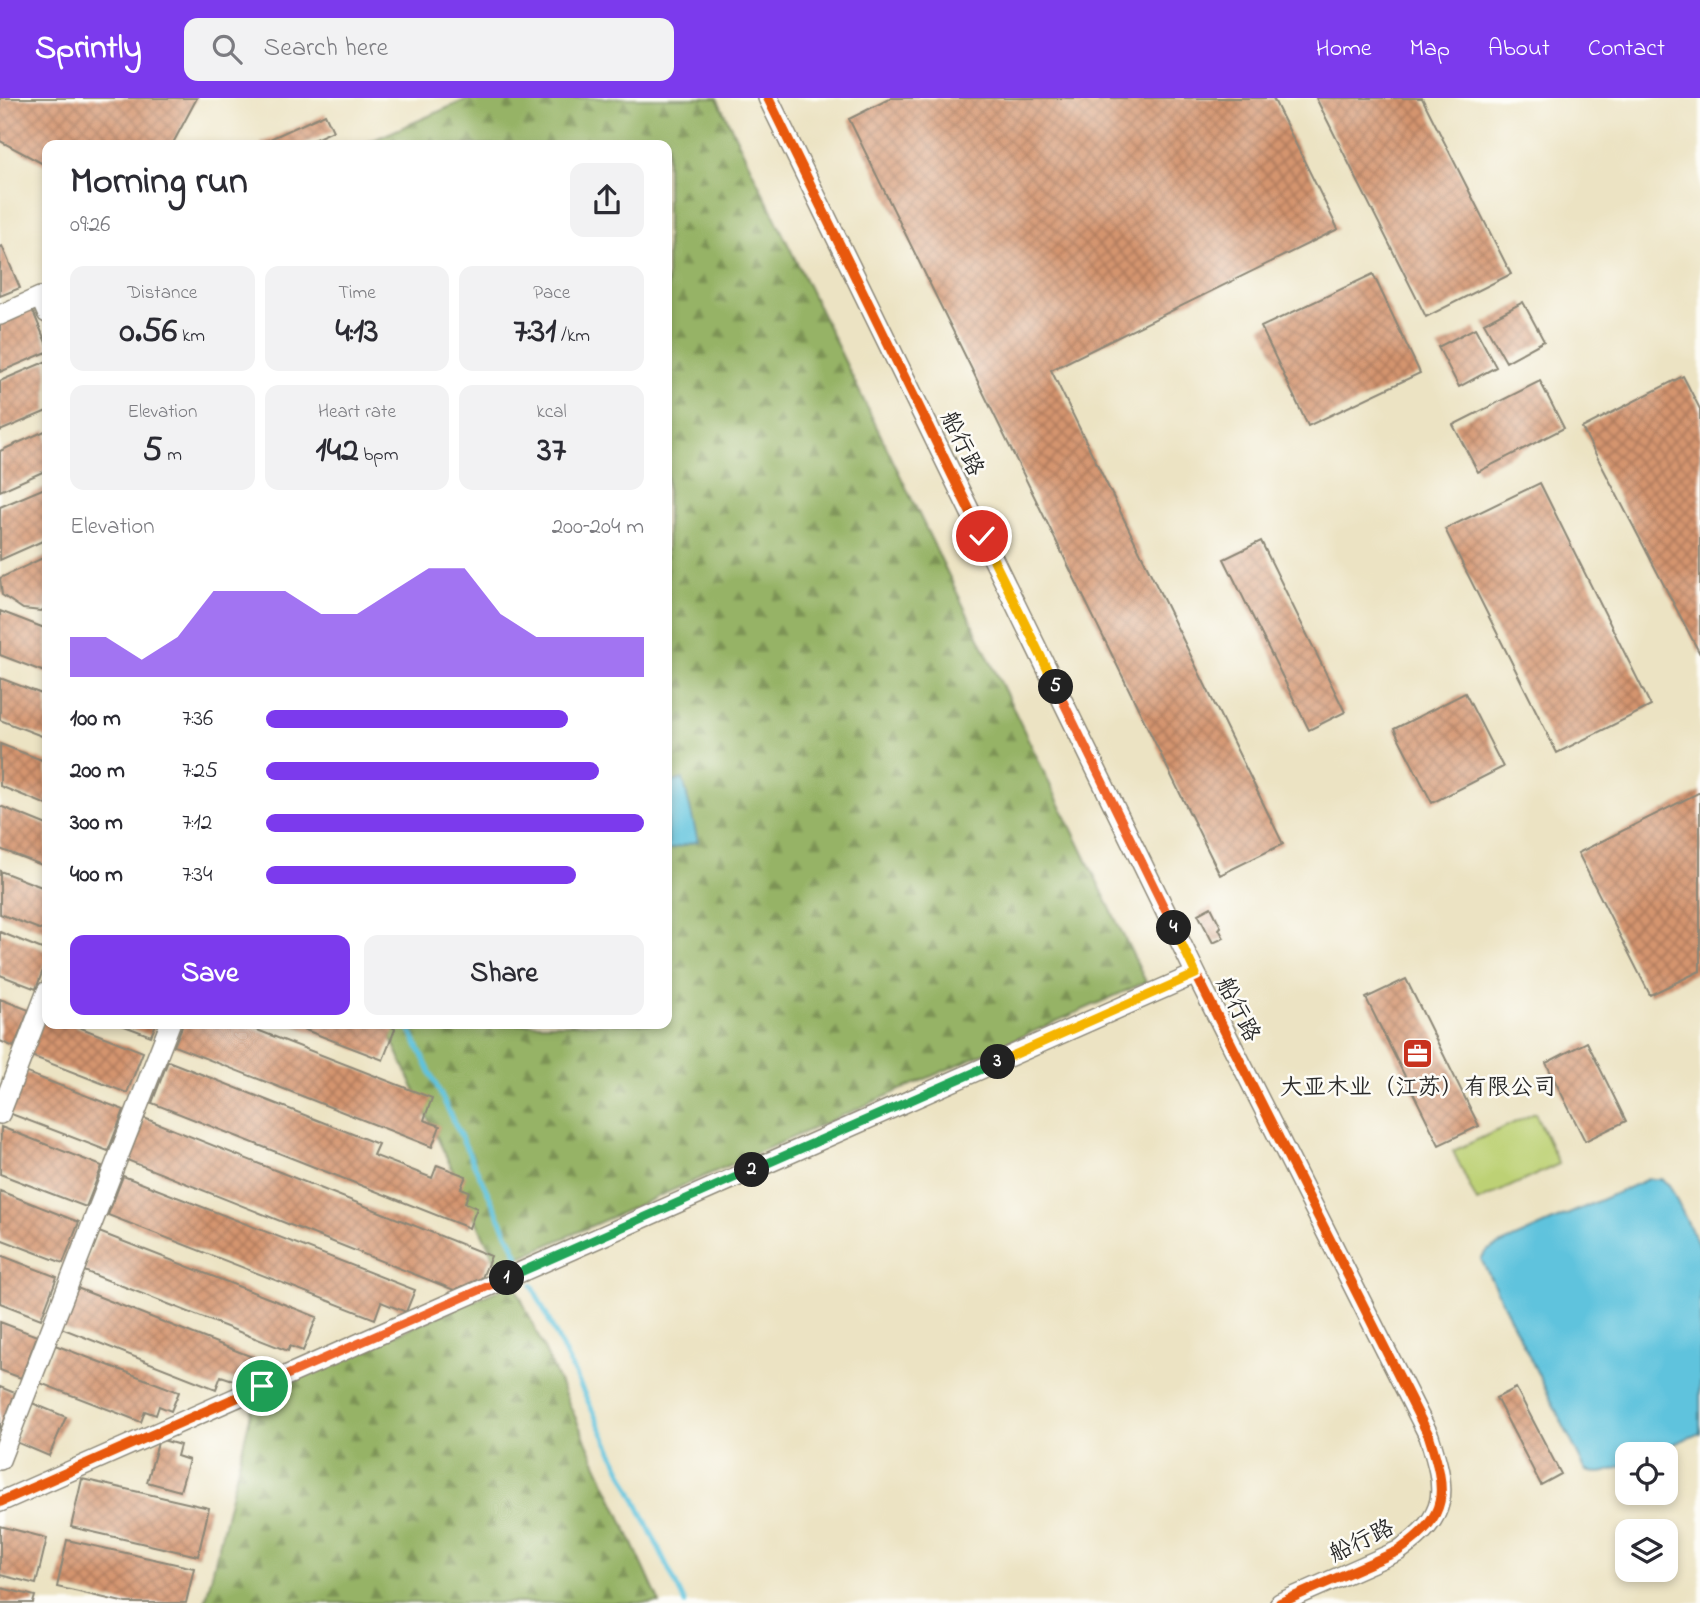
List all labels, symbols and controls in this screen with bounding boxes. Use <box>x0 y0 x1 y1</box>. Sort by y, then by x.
search box <box>184 18 674 81</box>
text: Sprintly <box>35 25 142 73</box>
icon: search <box>208 30 246 68</box>
text: Search here <box>264 30 388 68</box>
text: Home <box>1316 32 1372 67</box>
text: Map <box>1410 32 1450 67</box>
text: About <box>1488 32 1550 67</box>
text: Contact <box>1588 32 1665 67</box>
text: Morning run <box>70 155 248 211</box>
button: share <box>570 163 644 237</box>
text: 09:26 <box>70 209 110 242</box>
text: Distance <box>127 280 197 307</box>
text: Time <box>338 280 376 307</box>
text: Pace <box>533 280 570 307</box>
text: 0.56 <box>120 307 177 358</box>
text: 4:13 <box>336 307 378 358</box>
text: 7:31 <box>513 307 556 358</box>
text: km <box>177 323 205 350</box>
text: /km <box>556 323 590 350</box>
text: Elevation <box>127 399 197 426</box>
text: Heart rate <box>318 399 396 426</box>
text: kcal <box>537 399 567 426</box>
street label: 船行路 <box>931 406 991 482</box>
text: 5 <box>143 426 163 477</box>
text: 142 <box>316 426 359 477</box>
text: 37 <box>537 426 566 477</box>
text: m <box>163 442 182 469</box>
text: bpm <box>359 442 398 469</box>
pin <box>952 506 1012 566</box>
text: Elevation <box>70 511 155 544</box>
text: 200–204 m <box>552 511 644 544</box>
icon: check <box>963 517 1001 555</box>
pin: 5 <box>1038 670 1074 704</box>
text: 5 <box>1050 673 1061 700</box>
text: 100 m <box>70 703 121 736</box>
text: 7:36 <box>182 703 213 736</box>
text: 200 m <box>70 755 125 788</box>
text: 7:25 <box>182 755 218 788</box>
text: 300 m <box>70 807 123 840</box>
text: 7:12 <box>182 807 212 840</box>
text: 400 m <box>70 859 123 892</box>
text: 7:34 <box>182 859 212 892</box>
pin: 4 <box>1156 910 1192 946</box>
text: 4 <box>1170 914 1177 941</box>
button: Save <box>70 935 350 1015</box>
button: Share <box>364 935 644 1015</box>
street label: 船行路 <box>1207 972 1267 1048</box>
office icon: 大亚木业（江苏）有限公司 <box>1401 1037 1435 1071</box>
pin: 3 <box>981 1044 1016 1080</box>
text: 3 <box>994 1048 1001 1075</box>
place label: 大亚木业（江苏）有限公司 <box>1280 1072 1556 1105</box>
pin: 2 <box>734 1152 770 1188</box>
text: 2 <box>747 1156 756 1183</box>
pin: 1 <box>490 1260 524 1296</box>
text: 1 <box>503 1264 510 1291</box>
pin <box>232 1356 292 1416</box>
icon: arrive <box>243 1367 281 1405</box>
map controls <box>1615 1442 1678 1582</box>
button: locate <box>1615 1442 1678 1505</box>
street label: 船行路 <box>1324 1512 1400 1572</box>
button: layers <box>1615 1519 1678 1582</box>

